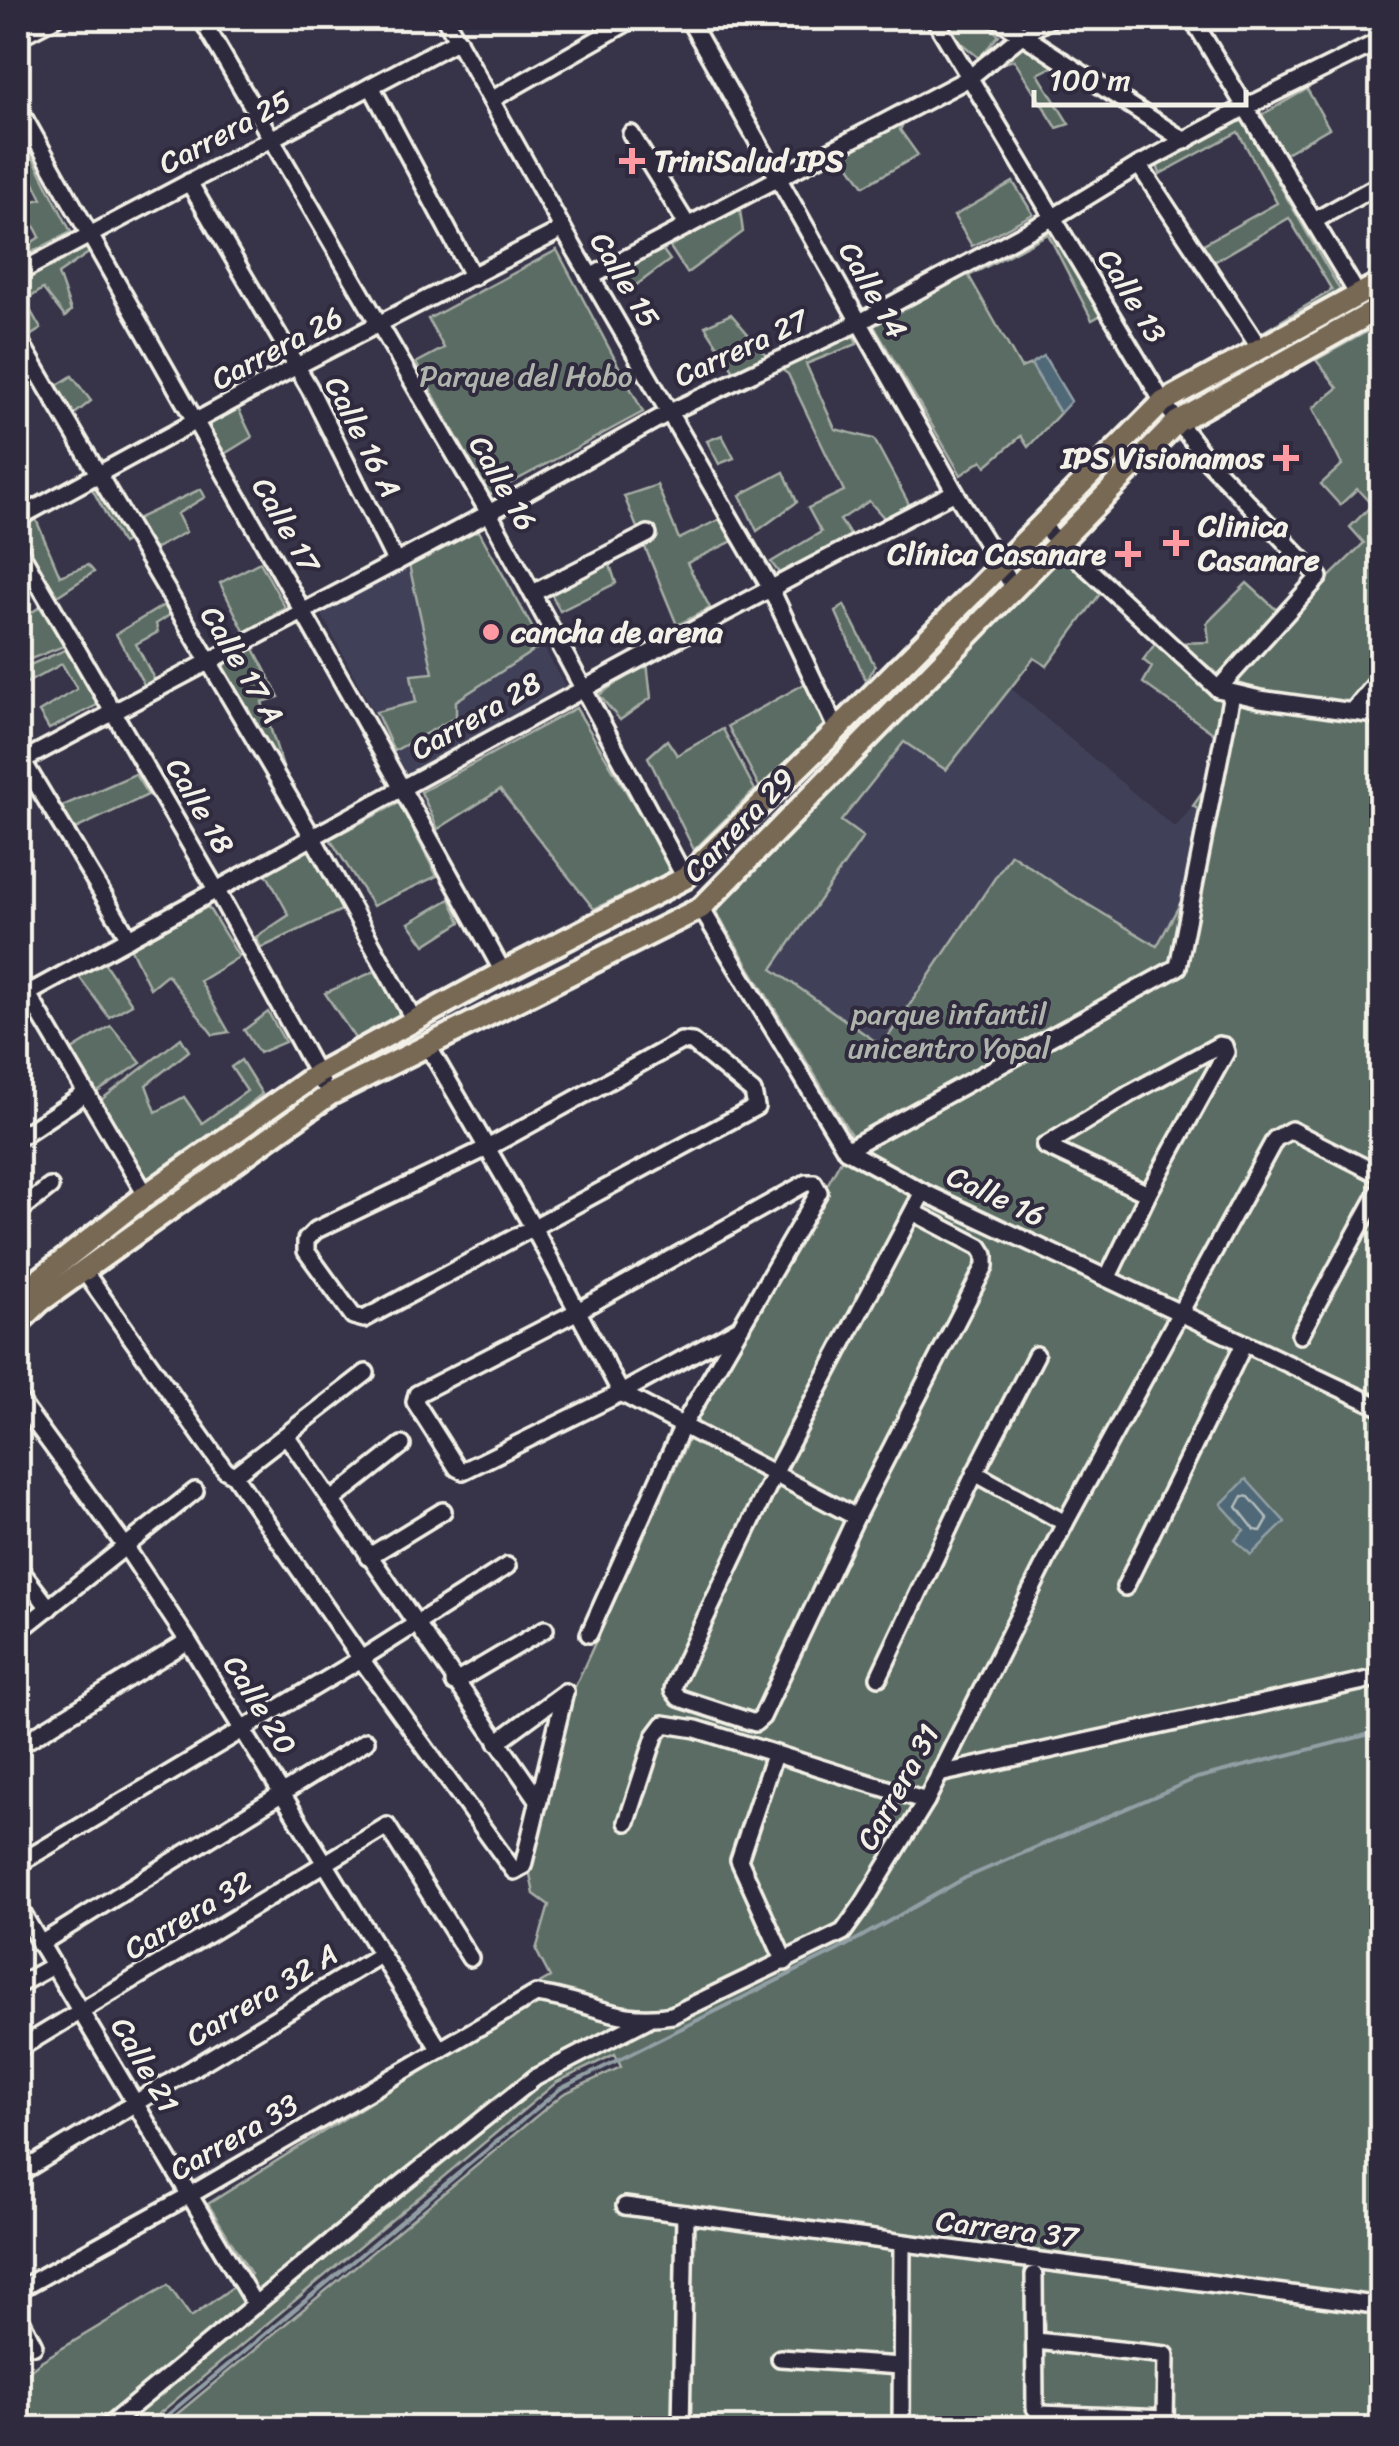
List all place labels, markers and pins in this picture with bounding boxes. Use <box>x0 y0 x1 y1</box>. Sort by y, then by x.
place label: TriniSalud IPS <box>654 134 844 188</box>
marker: TriniSalud IPS <box>619 148 645 174</box>
place label: IPS Visionamos <box>1059 431 1265 485</box>
marker: IPS Visionamos <box>1273 445 1299 471</box>
place label: Clinica Casanare <box>1197 499 1320 587</box>
place label: Clínica Casanare <box>887 527 1107 581</box>
marker: Clinica Casanare <box>1163 530 1189 556</box>
marker: Clínica Casanare <box>1115 541 1141 567</box>
place label: cancha de arena <box>510 605 724 659</box>
marker: cancha de arena <box>480 621 502 643</box>

